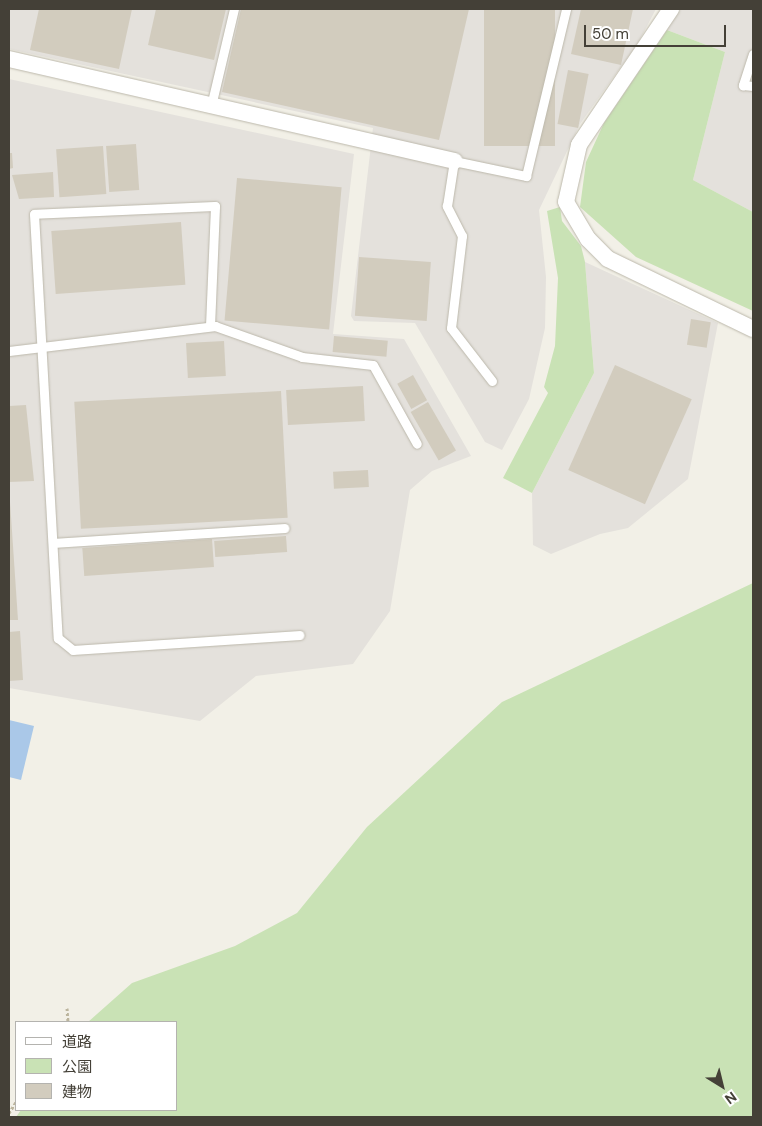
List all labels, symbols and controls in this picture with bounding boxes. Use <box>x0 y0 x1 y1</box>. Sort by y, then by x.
scale bar <box>587 15 730 47</box>
text: 50 m <box>592 24 629 44</box>
legend <box>15 1021 178 1111</box>
text: 道路 <box>62 1032 92 1052</box>
text: 公園 <box>62 1057 92 1077</box>
north arrow <box>697 1061 747 1111</box>
text: 建物 <box>62 1082 92 1102</box>
text: N <box>721 1088 740 1108</box>

